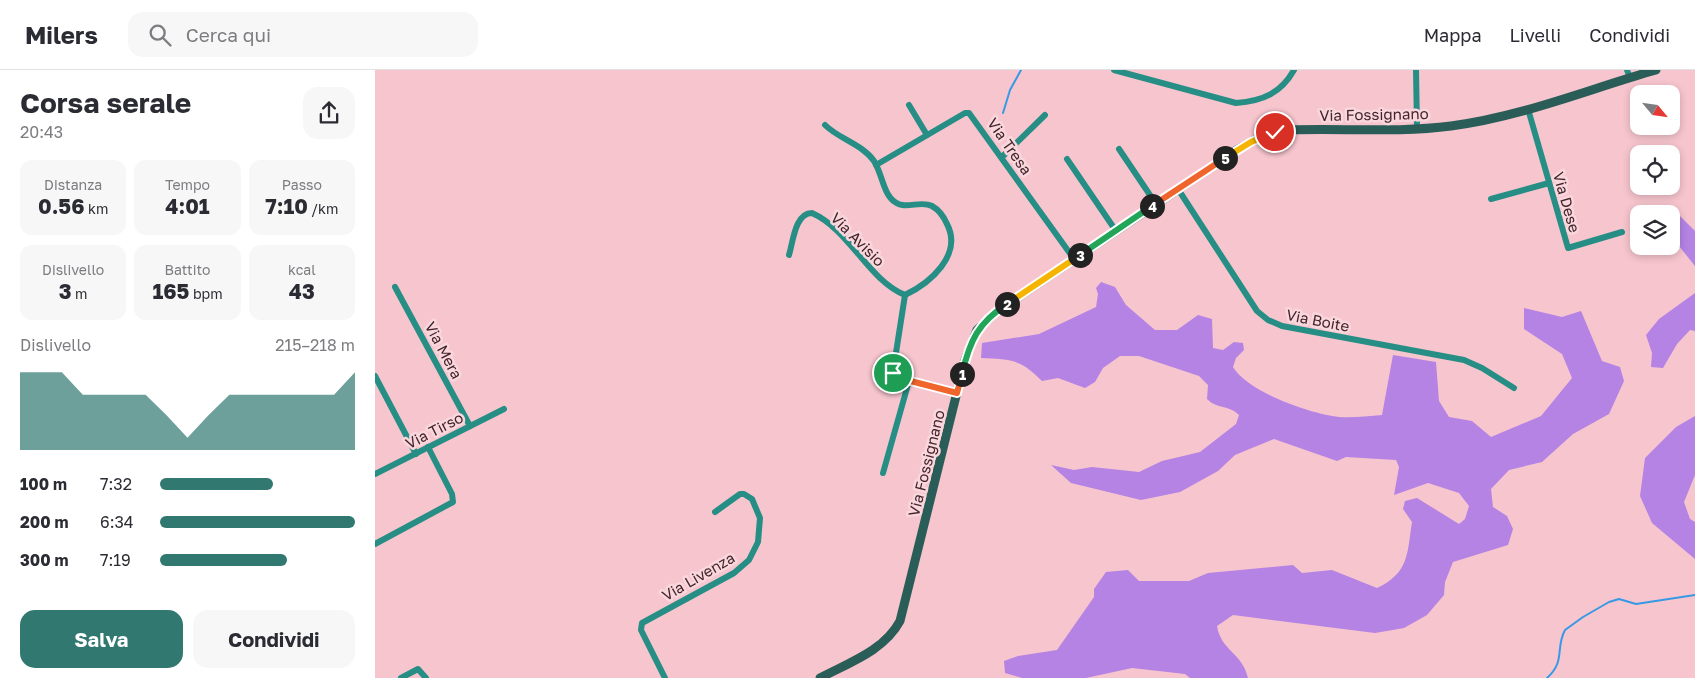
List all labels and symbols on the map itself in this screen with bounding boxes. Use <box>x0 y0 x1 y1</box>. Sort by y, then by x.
north arrow <box>1630 85 1680 135</box>
street label: Via Fossignano <box>1319 104 1429 124</box>
pin <box>1254 111 1296 153</box>
street label: Via Tresa <box>984 114 1036 178</box>
pin: 5 <box>1213 146 1237 170</box>
street label: Via Dese <box>1550 170 1584 235</box>
pin: 4 <box>1139 194 1165 218</box>
street label: Via Avisio <box>827 208 889 270</box>
pin: 3 <box>1067 242 1093 268</box>
pin: 2 <box>995 292 1019 316</box>
street label: Via Boite <box>1285 305 1351 335</box>
street label: Via Mera <box>421 318 467 382</box>
pin <box>872 352 914 394</box>
pin: 1 <box>949 362 975 386</box>
street label: Via Tirso <box>402 408 466 452</box>
street label: Via Fossignano <box>904 408 948 518</box>
street label: Via Livenza <box>658 548 738 604</box>

